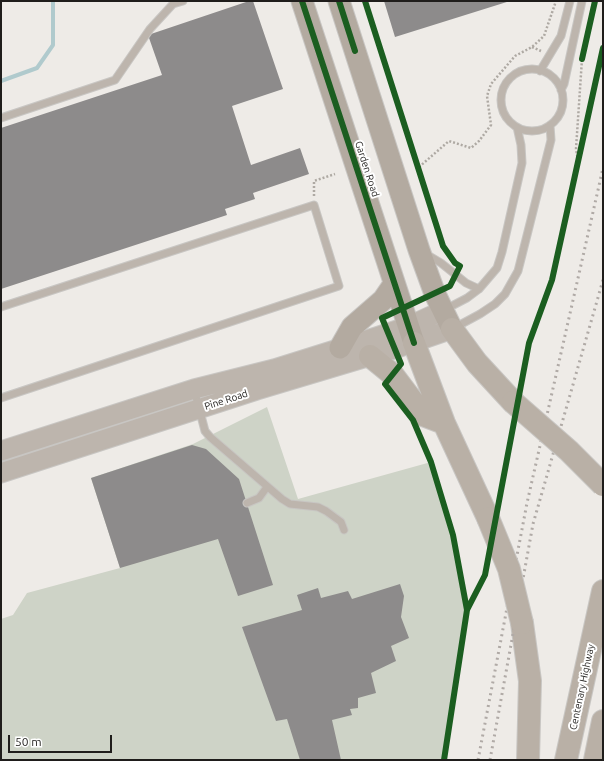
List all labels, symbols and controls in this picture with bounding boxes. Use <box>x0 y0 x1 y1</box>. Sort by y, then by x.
street label: Garden Road <box>352 140 382 198</box>
street label: Pine Road <box>203 387 249 413</box>
street label: Centenary Highway <box>567 643 597 731</box>
scale bar <box>10 727 114 753</box>
text: 50 m <box>15 735 42 748</box>

